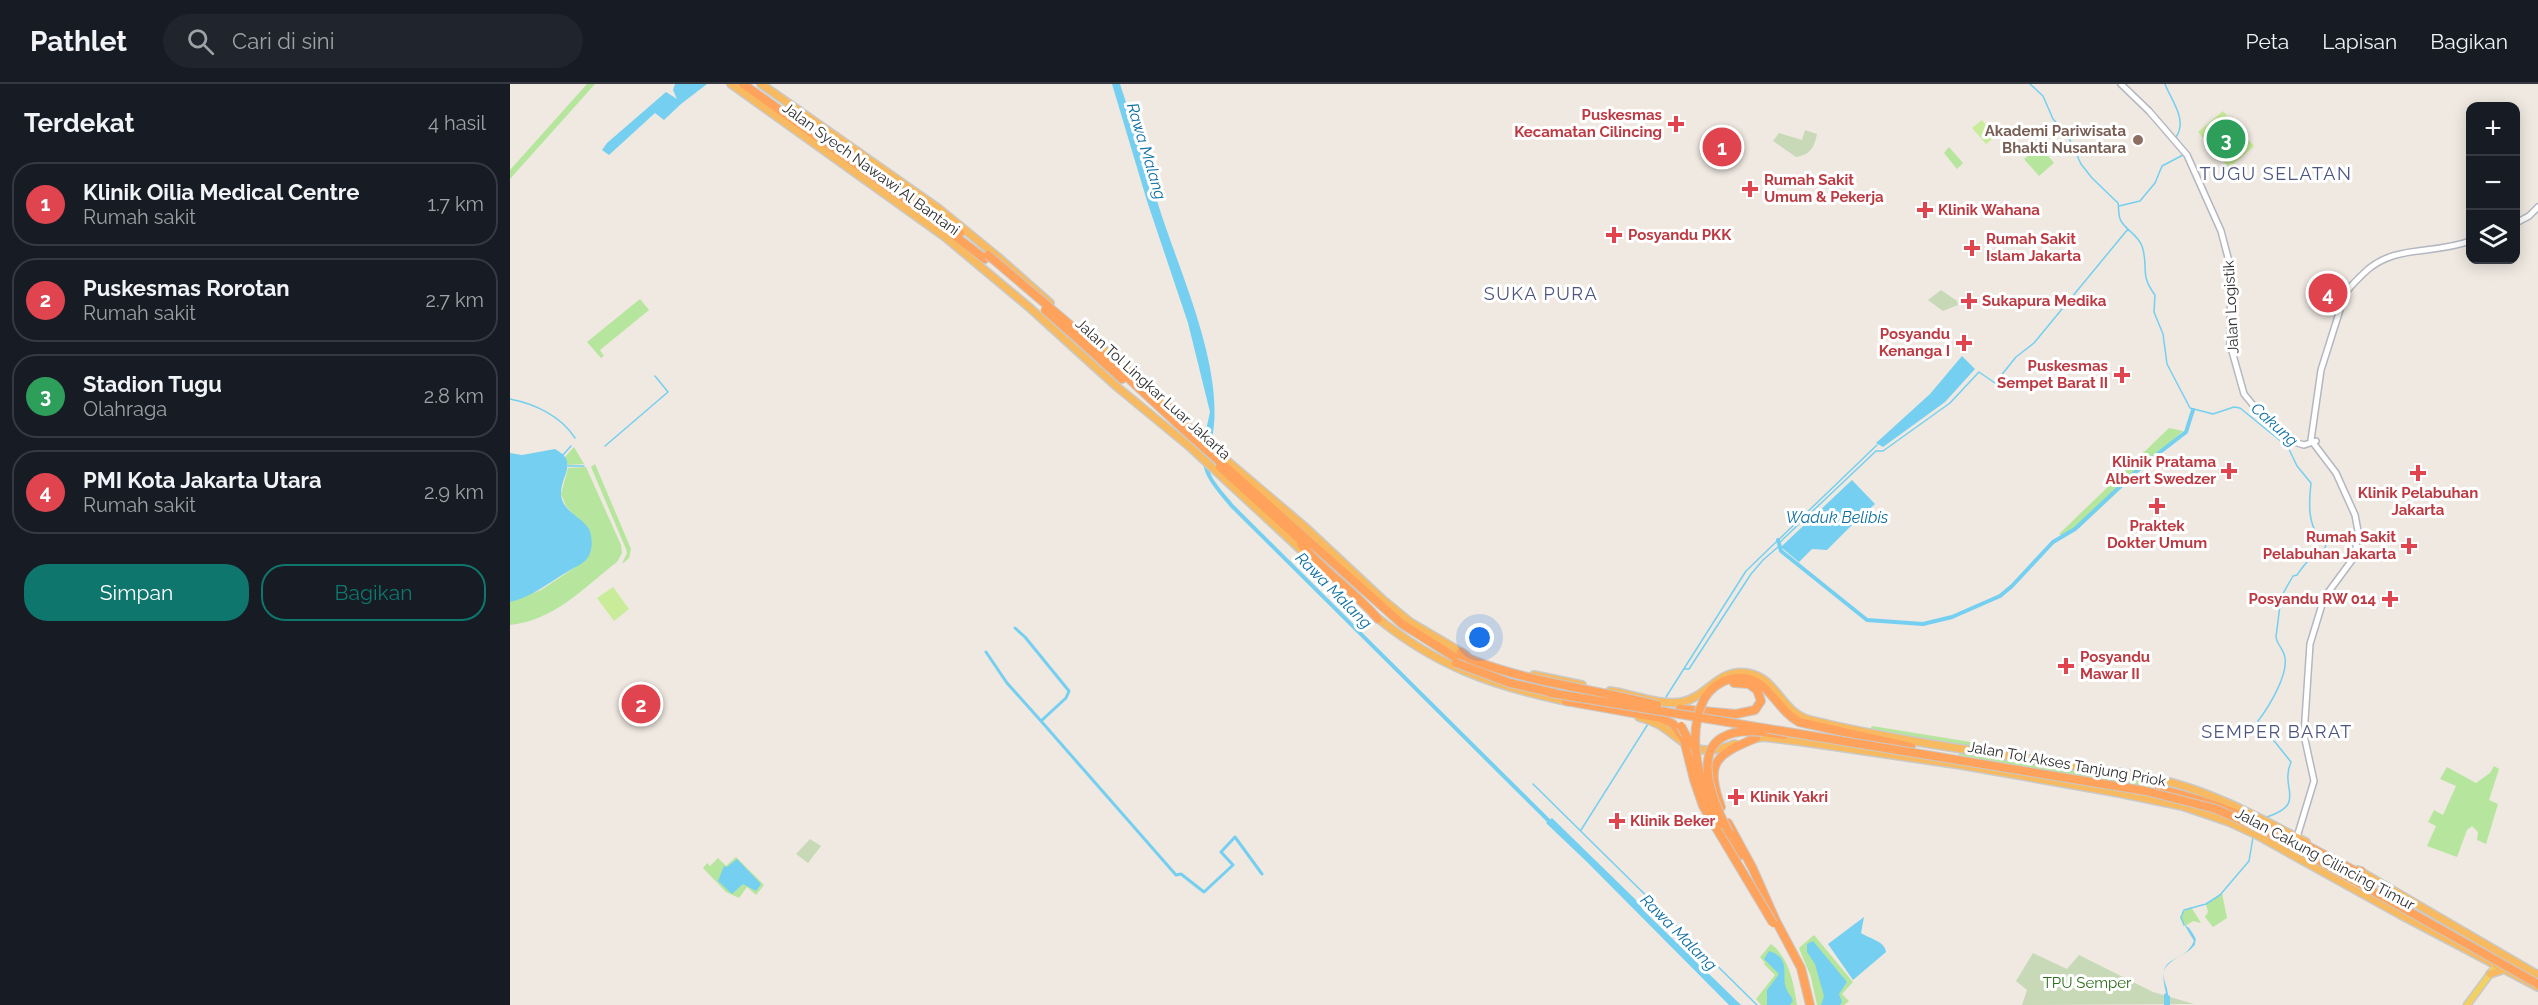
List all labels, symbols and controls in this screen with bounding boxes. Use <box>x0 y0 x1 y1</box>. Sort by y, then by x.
search box <box>163 14 583 68</box>
text: Pathlet <box>30 25 127 58</box>
icon: search <box>184 25 217 58</box>
text: Cari di sini <box>232 28 334 54</box>
text: Peta <box>2246 29 2289 54</box>
text: Lapisan <box>2322 29 2397 54</box>
text: Bagikan <box>2430 29 2508 54</box>
street label: Jalan Syech Nawawi Al Bantani <box>779 99 963 239</box>
water label: Rawa Malang <box>1123 101 1170 202</box>
map controls <box>2466 102 2520 264</box>
button: + <box>2466 102 2520 156</box>
place label: Puskesmas Kecamatan Cilincing <box>1514 106 1662 141</box>
text: Terdekat <box>24 108 135 138</box>
text: 4 hasil <box>428 111 486 135</box>
marker: Puskesmas Kecamatan Cilincing <box>1667 115 1685 133</box>
pin: 3 <box>2206 116 2246 162</box>
place label: Akademi Pariwisata Bhakti Nusantara <box>1985 122 2126 157</box>
pin: 1 <box>1702 124 1742 170</box>
marker: Akademi Pariwisata Bhakti Nusantara <box>2131 133 2145 147</box>
button: − <box>2466 156 2520 210</box>
district label: TUGU SELATAN <box>2200 163 2352 184</box>
place label: Rumah Sakit Umum & Pekerja <box>1764 171 1884 206</box>
text: Klinik Oilia Medical Centre <box>83 179 359 205</box>
marker: Rumah Sakit Umum & Pekerja <box>1741 180 1759 198</box>
text: 1 <box>41 192 50 216</box>
text: 1.7 km <box>427 192 484 216</box>
marker: Klinik Wahana <box>1916 201 1934 219</box>
place label: Klinik Wahana <box>1938 201 2040 219</box>
text: Rumah sakit <box>83 205 196 229</box>
button: layers <box>2466 210 2520 264</box>
marker: Posyandu PKK <box>1605 226 1623 244</box>
place label: Posyandu PKK <box>1628 226 1732 244</box>
place label: Rumah Sakit Islam Jakarta <box>1986 230 2081 265</box>
marker: Rumah Sakit Islam Jakarta <box>1963 239 1981 257</box>
street label: Jalan Logistik <box>2220 260 2242 354</box>
pin: 4 <box>2308 270 2348 316</box>
text: Puskesmas Rorotan <box>83 275 290 301</box>
district label: SUKA PURA <box>1484 283 1598 304</box>
text: 2 <box>40 288 51 312</box>
text: 2.7 km <box>426 288 484 312</box>
marker: Sukapura Medika <box>1960 292 1978 310</box>
place label: Sukapura Medika <box>1982 292 2107 310</box>
text: Rumah sakit <box>83 301 196 325</box>
street label: Jalan Tol Lingkar Luar Jakarta <box>1072 315 1234 463</box>
place label: Posyandu Kenanga I <box>1879 325 1950 360</box>
marker: Posyandu Kenanga I <box>1955 334 1973 352</box>
place label: Puskesmas Sempet Barat II <box>1997 357 2108 392</box>
marker: Puskesmas Sempet Barat II <box>2113 366 2131 384</box>
text: Stadion Tugu <box>83 371 222 397</box>
text: 3 <box>40 384 51 408</box>
text: 2.8 km <box>424 384 484 408</box>
text: Olahraga <box>83 397 167 421</box>
water label: Cakung <box>2247 399 2302 451</box>
place label: Klinik Pratama Albert Swedzer <box>2106 453 2216 488</box>
marker: Klinik Pratama Albert Swedzer <box>2220 462 2238 480</box>
marker: Klinik Pelabuhan Jakarta <box>2409 464 2427 482</box>
text: PMI Kota Jakarta Utara <box>83 467 322 493</box>
text: 4 <box>40 480 51 504</box>
text: 2.9 km <box>424 480 484 504</box>
place label: Klinik Pelabuhan Jakarta <box>2358 484 2478 519</box>
text: Rumah sakit <box>83 493 196 517</box>
marker: Praktek Dokter Umum <box>2148 497 2166 515</box>
water label: Waduk Belibis <box>1786 508 1889 527</box>
place label: Praktek Dokter Umum <box>2107 517 2207 552</box>
place label: Rumah Sakit Pelabuhan Jakarta <box>2263 528 2396 563</box>
marker: Rumah Sakit Pelabuhan Jakarta <box>2400 537 2418 555</box>
water label: Rawa Malang <box>1292 548 1376 633</box>
button: Simpan <box>24 564 249 621</box>
button: Bagikan <box>261 564 486 621</box>
place label: Posyandu RW 014 <box>2249 590 2376 608</box>
marker: Posyandu RW 014 <box>2381 590 2399 608</box>
your location <box>1465 623 1494 652</box>
place label: Posyandu Mawar II <box>2080 648 2150 683</box>
marker: Posyandu Mawar II <box>2057 657 2075 675</box>
pin: 2 <box>622 682 660 726</box>
district label: SEMPER BARAT <box>2201 721 2353 742</box>
street label: Jalan Tol Akses Tanjung Priok <box>1966 738 2168 790</box>
marker: Klinik Yakri <box>1727 788 1745 806</box>
place label: Klinik Yakri <box>1750 788 1828 806</box>
street label: Jalan Cakung Cilincing Timur <box>2232 804 2418 914</box>
marker: Klinik Beker <box>1608 812 1626 830</box>
place label: Klinik Beker <box>1630 812 1716 830</box>
water label: Rawa Malang <box>1637 890 1721 975</box>
park label: TPU Semper <box>2043 974 2132 992</box>

